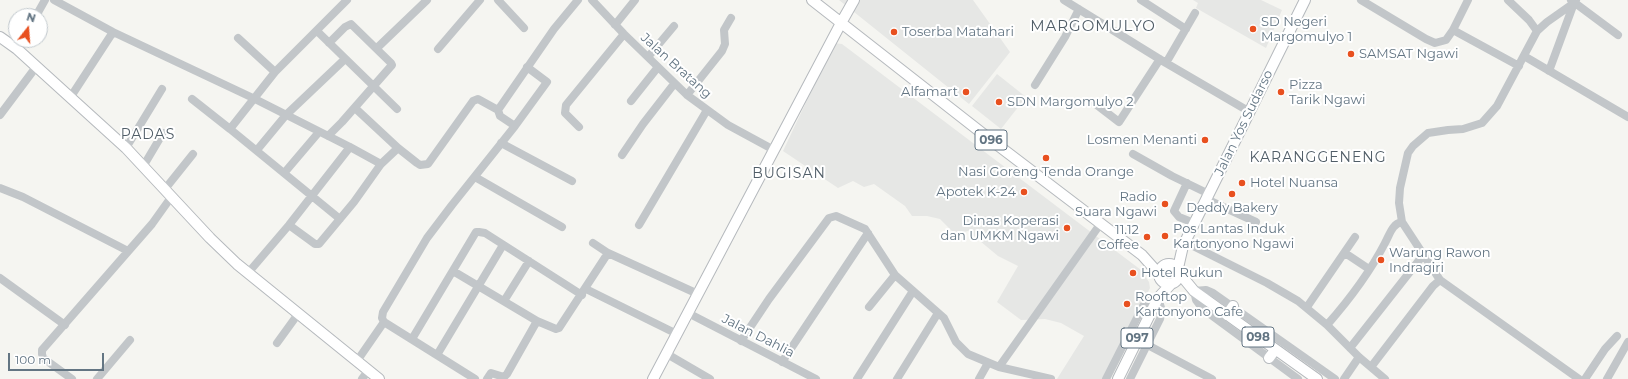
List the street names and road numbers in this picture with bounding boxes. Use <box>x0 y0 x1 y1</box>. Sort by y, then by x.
street label: Jalan Bratang <box>637 30 715 102</box>
street label: Jalan Yos Sudarso <box>1212 68 1276 178</box>
road number: 096 <box>975 130 1007 150</box>
street label: Jalan Dahlia <box>719 311 797 361</box>
road number: 098 <box>1242 327 1274 347</box>
road number: 097 <box>1121 328 1153 348</box>

